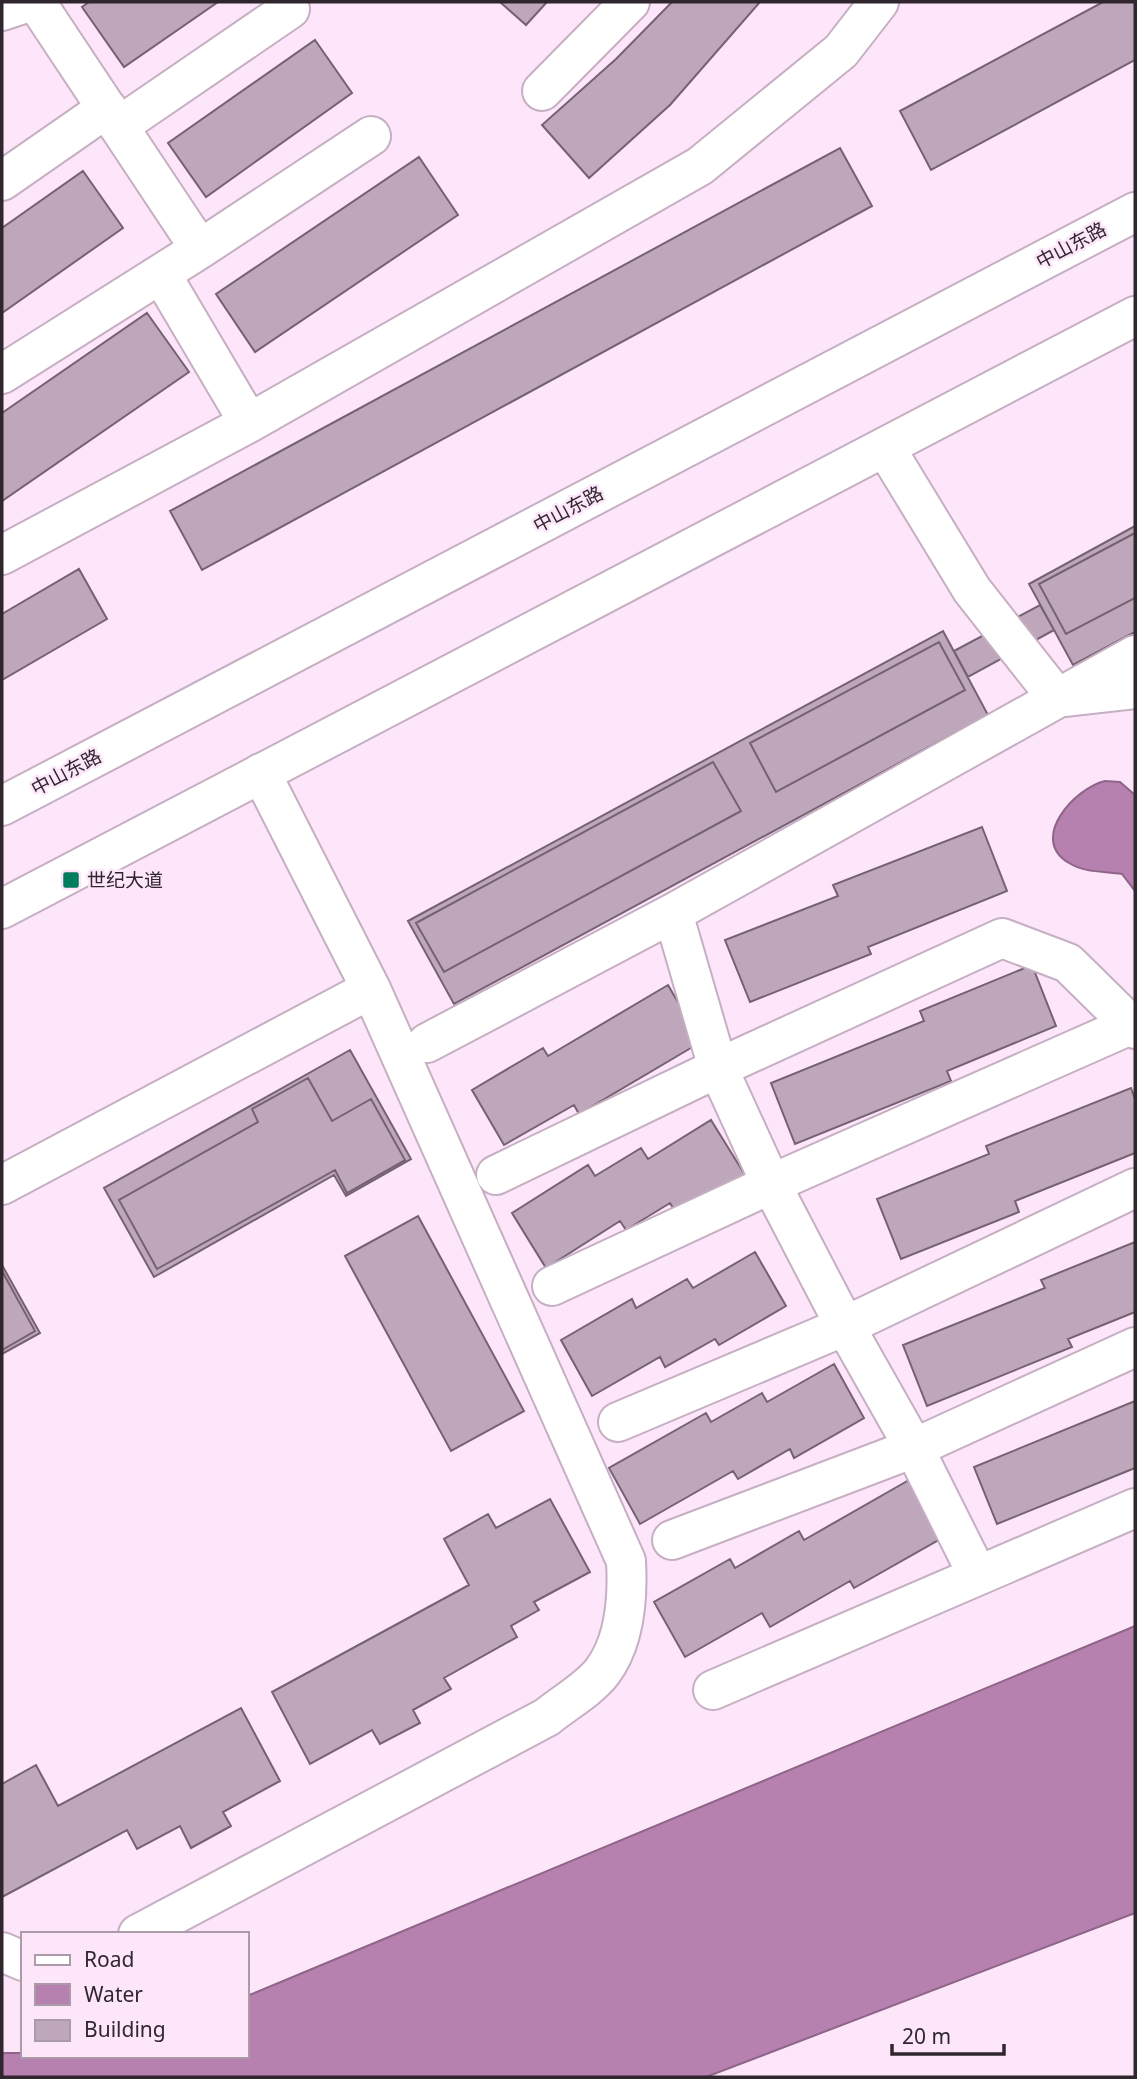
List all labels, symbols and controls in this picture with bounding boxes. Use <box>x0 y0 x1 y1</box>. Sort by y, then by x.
street label: 中山东路 <box>1031 216 1111 274</box>
street label: 中山东路 <box>528 480 608 538</box>
street label: 中山东路 <box>26 743 106 801</box>
place label: 世纪大道 <box>87 867 163 893</box>
marker: 世纪大道 <box>61 870 81 890</box>
legend <box>21 1932 248 2058</box>
text: Road <box>84 1945 134 1973</box>
text: Water <box>84 1980 143 2008</box>
scale bar <box>892 2012 1004 2056</box>
text: Building <box>84 2015 166 2043</box>
text: 20 m <box>902 2022 951 2050</box>

